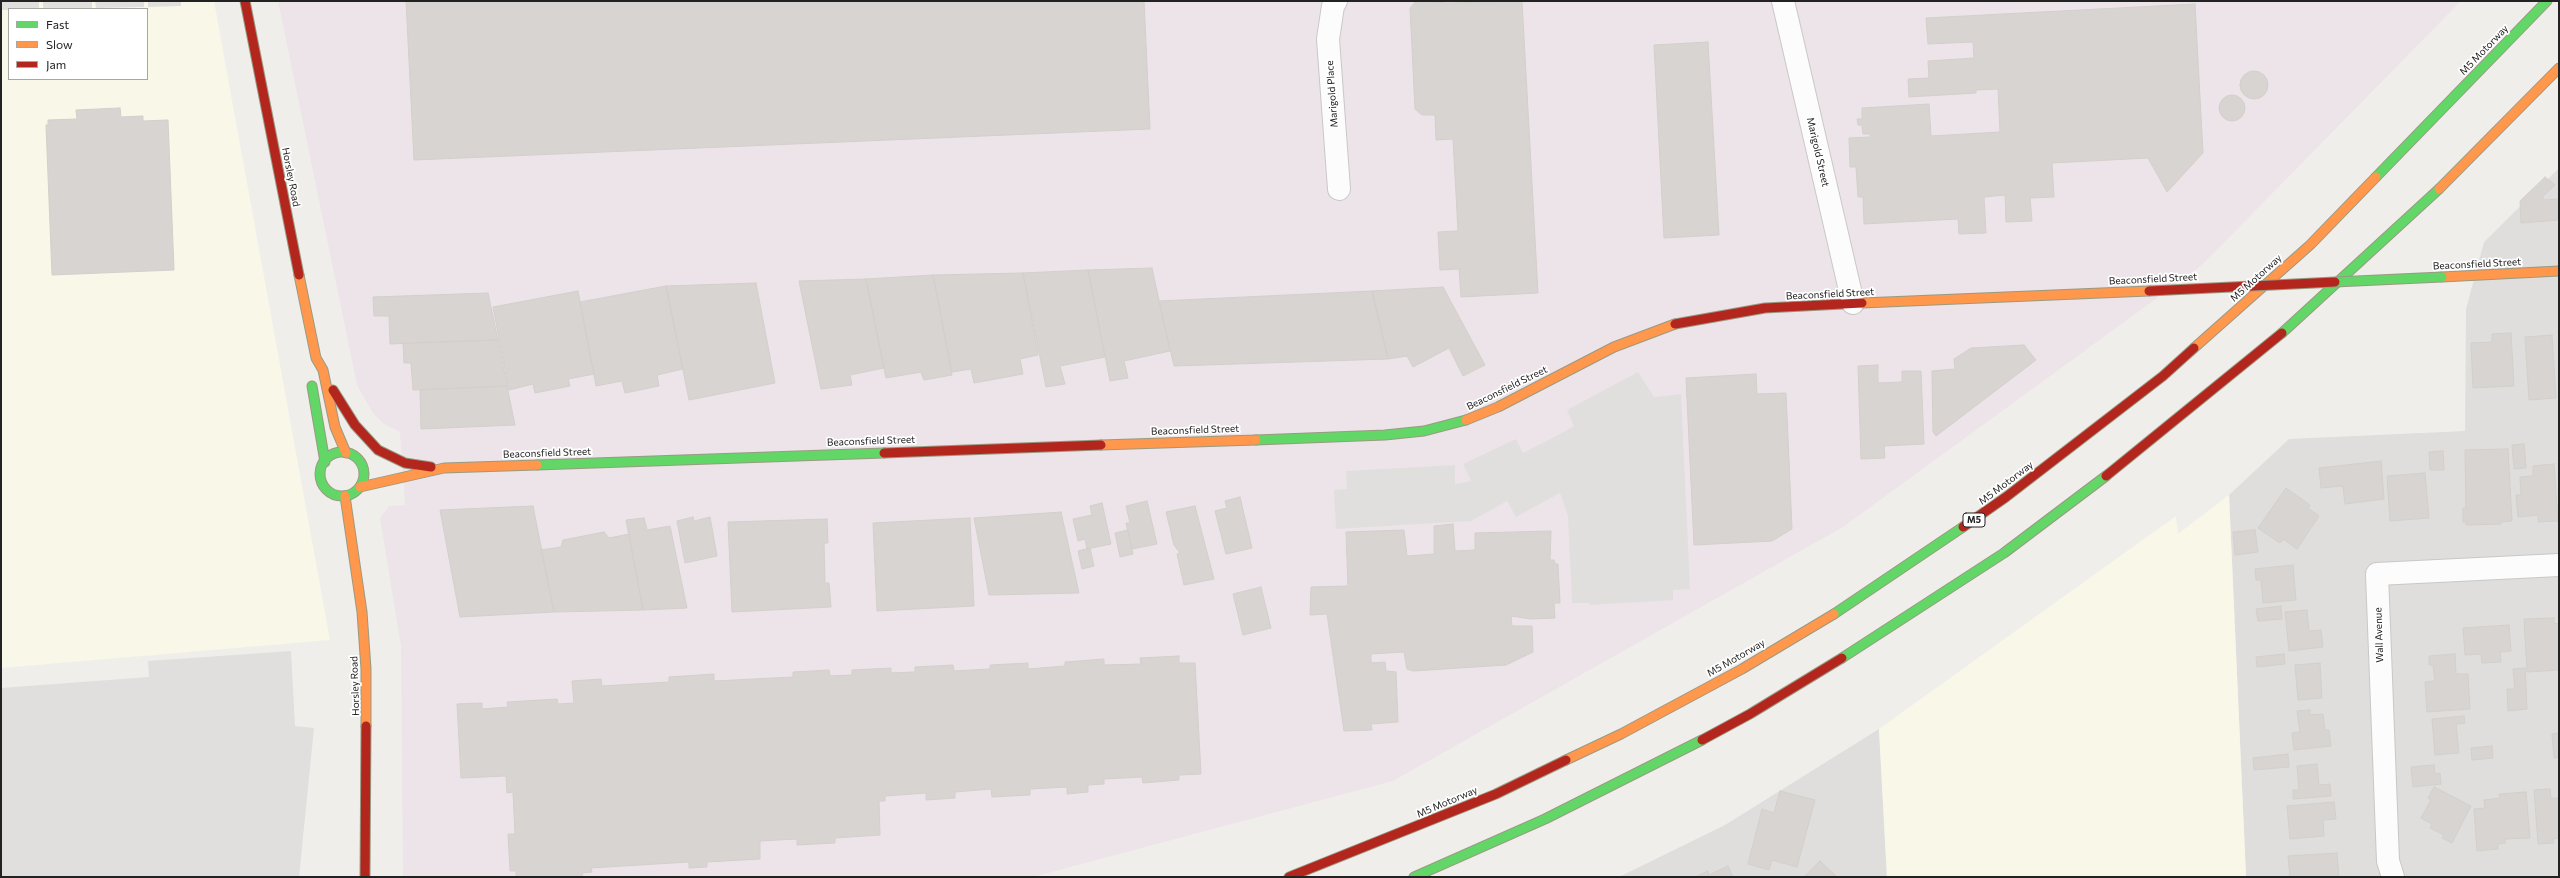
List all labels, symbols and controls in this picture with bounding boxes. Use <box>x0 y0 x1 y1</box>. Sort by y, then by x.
legend <box>8 8 148 80</box>
text: Fast <box>46 17 69 31</box>
street label: M5 Motorway <box>2457 22 2511 78</box>
text: Slow <box>46 37 73 51</box>
text: Jam <box>46 57 66 71</box>
street label: Marigold Place <box>1324 60 1340 128</box>
street label: Marigold Street <box>1804 116 1832 188</box>
street label: Horsley Road <box>279 146 303 208</box>
street label: M5 Motorway <box>2228 252 2284 304</box>
street label: Beaconsfield Street <box>2433 256 2521 272</box>
street label: Beaconsfield Street <box>2109 271 2197 287</box>
street label: Beaconsfield Street <box>1786 286 1874 302</box>
street label: Beaconsfield Street <box>1465 363 1549 413</box>
street label: Beaconsfield Street <box>1151 422 1239 438</box>
street label: Beaconsfield Street <box>827 433 915 449</box>
street label: Beaconsfield Street <box>503 445 591 461</box>
street label: M5 Motorway <box>1976 459 2036 507</box>
road number: M5 <box>1963 513 1985 527</box>
street label: Wall Avenue <box>2372 607 2386 663</box>
street label: M5 Motorway <box>1705 637 1767 679</box>
street label: Horsley Road <box>348 656 362 716</box>
street label: M5 Motorway <box>1415 784 1479 820</box>

